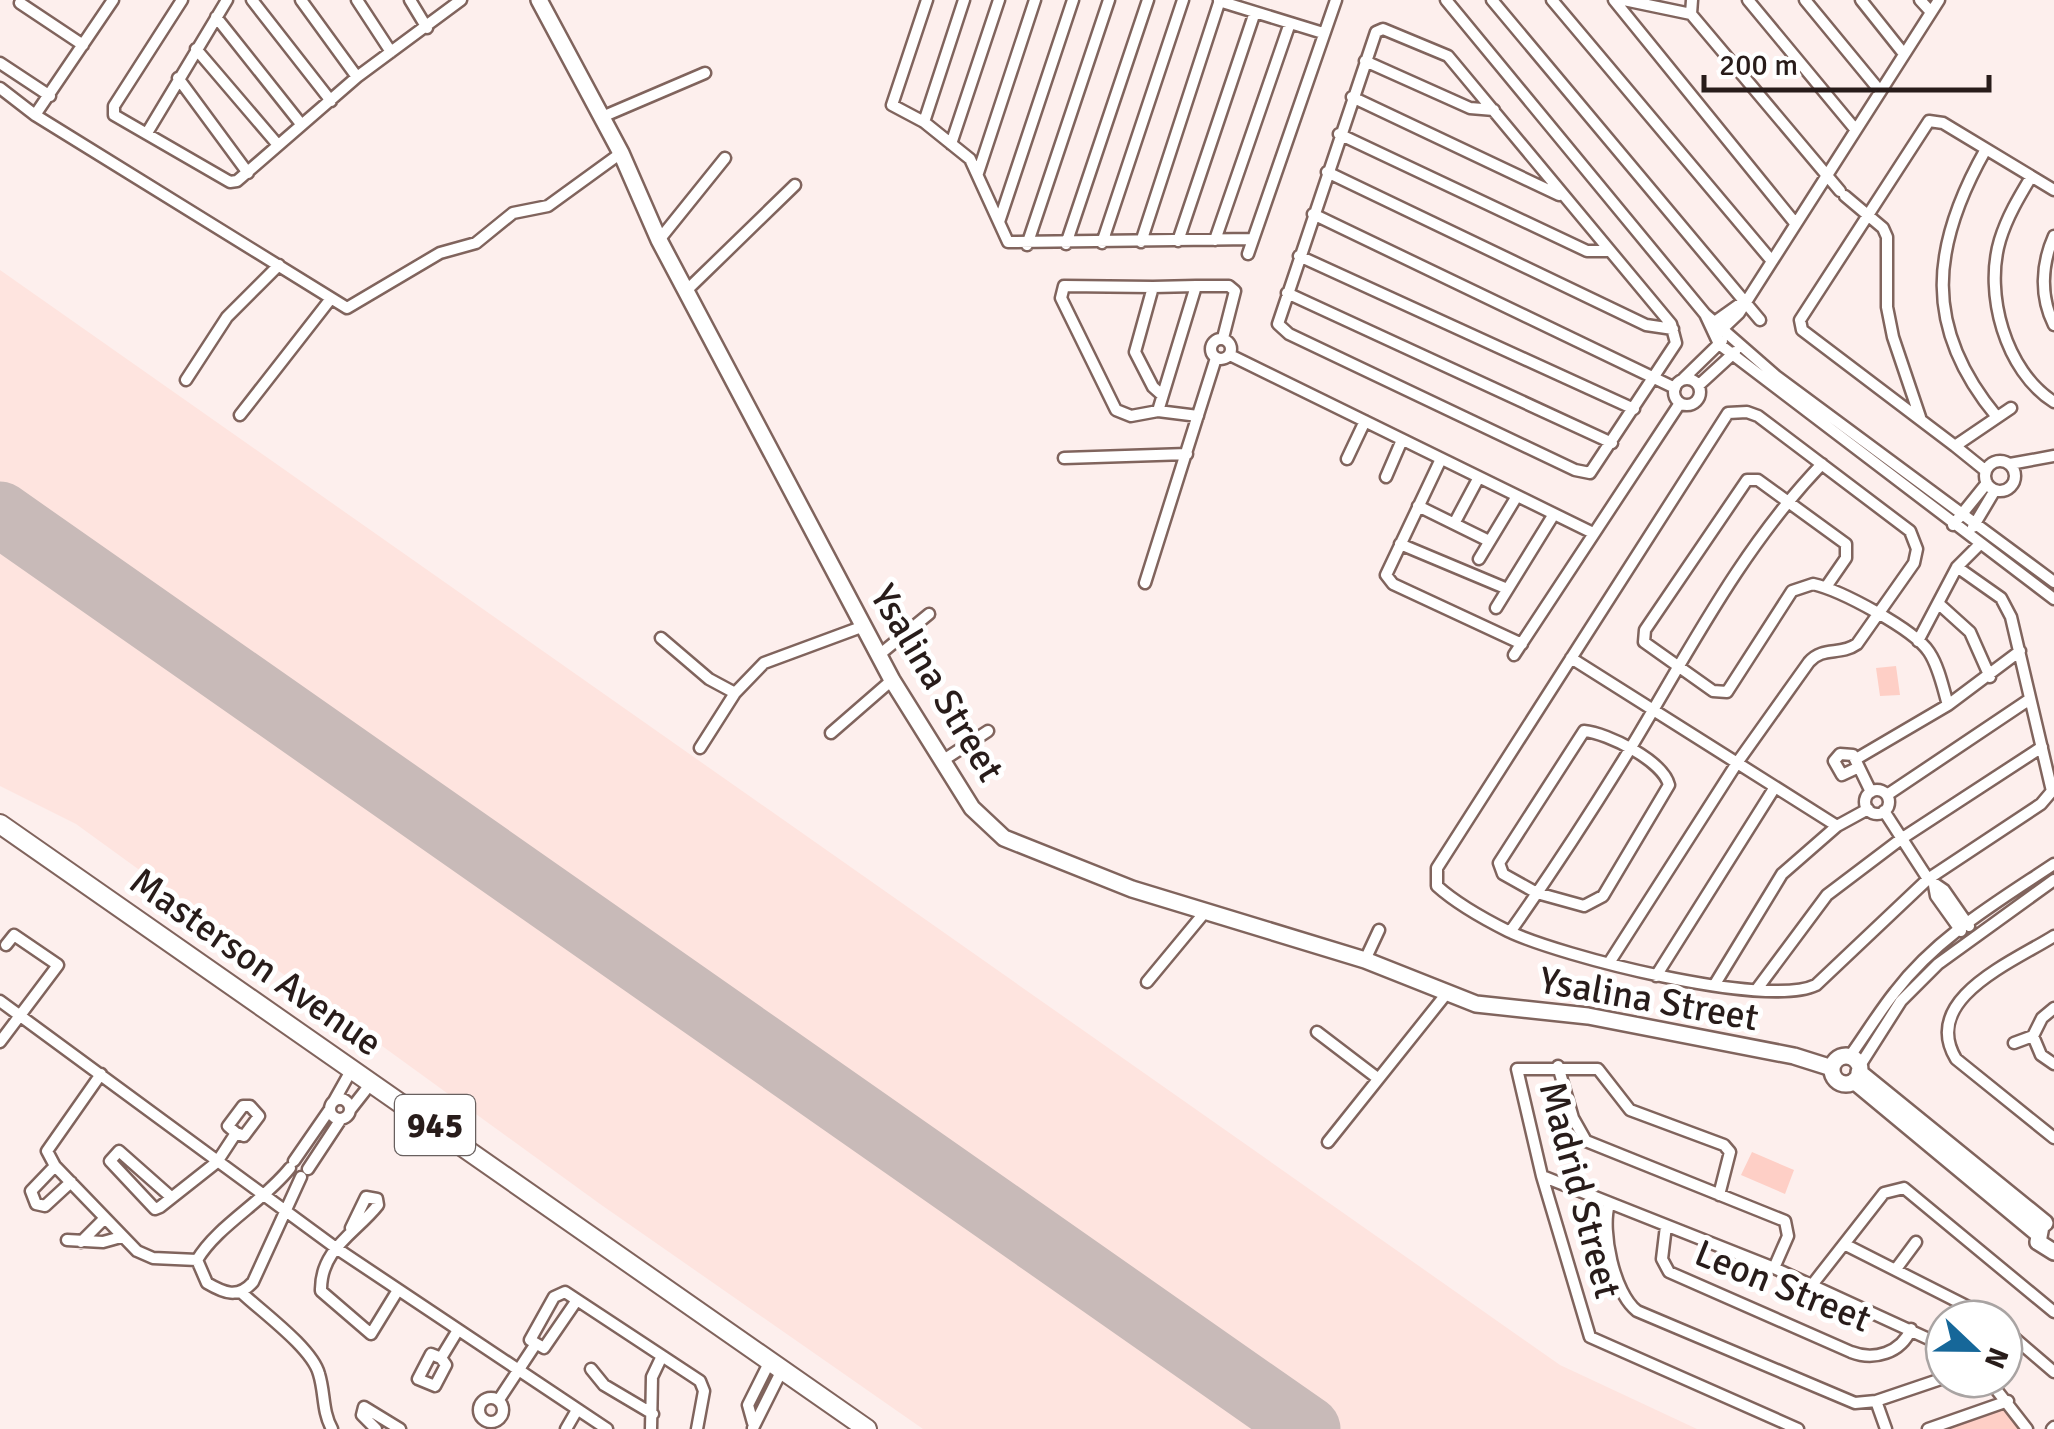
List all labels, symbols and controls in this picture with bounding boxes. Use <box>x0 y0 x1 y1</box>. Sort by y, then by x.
scale bar <box>1704 30 1989 92</box>
text: 200 m <box>1719 47 1798 84</box>
street label: Ysalina Street <box>860 576 1014 790</box>
street label: Masterson Avenue <box>121 858 391 1066</box>
street label: Ysalina Street <box>1536 957 1762 1041</box>
street label: Madrid Street <box>1529 1077 1631 1303</box>
road number: 945 <box>395 1095 475 1155</box>
street label: Leon Street <box>1688 1229 1878 1343</box>
north arrow <box>1924 1299 2024 1399</box>
text: N <box>1977 1343 2016 1373</box>

